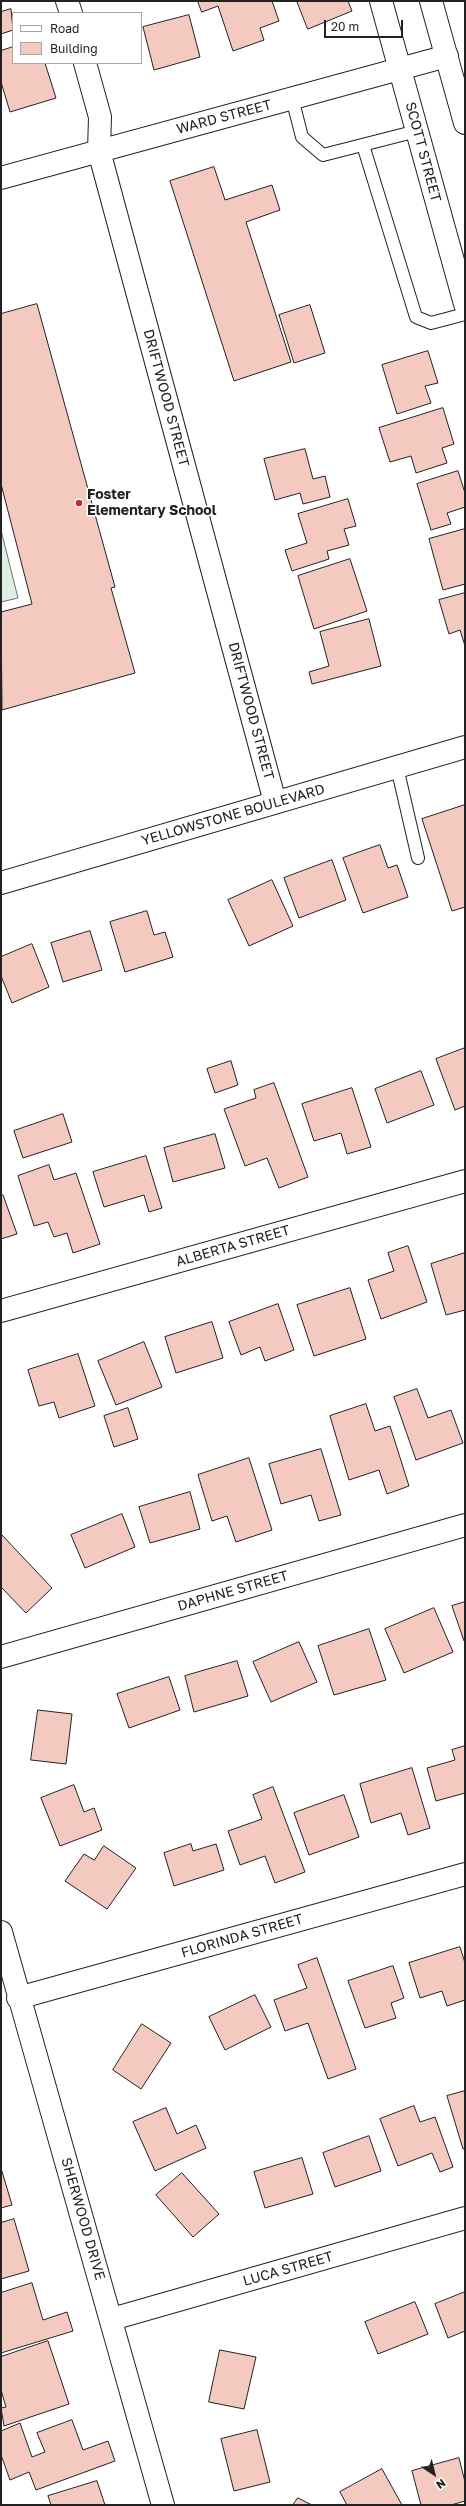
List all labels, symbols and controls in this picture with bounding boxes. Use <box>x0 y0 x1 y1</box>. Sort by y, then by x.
legend <box>12 12 142 64</box>
scale bar <box>326 12 405 38</box>
text: 20 m <box>331 19 359 34</box>
text: Road <box>50 21 79 36</box>
text: Building <box>50 41 98 56</box>
street label: WARD STREET <box>175 96 273 138</box>
street label: SCOTT STREET <box>402 100 444 204</box>
street label: DRIFTWOOD STREET <box>140 327 192 469</box>
place label: Foster Elementary School <box>87 487 216 520</box>
marker: Foster Elementary School <box>74 498 84 508</box>
street label: DRIFTWOOD STREET <box>225 640 277 782</box>
street label: YELLOWSTONE BOULEVARD <box>139 781 327 849</box>
street label: ALBERTA STREET <box>174 1222 292 1270</box>
street label: DAPHNE STREET <box>176 1567 290 1615</box>
street label: FLORINDA STREET <box>179 1911 305 1961</box>
street label: SHERWOOD DRIVE <box>57 2156 109 2282</box>
street label: LUCA STREET <box>241 2248 335 2290</box>
north arrow <box>414 2454 454 2494</box>
text: N <box>434 2477 448 2492</box>

